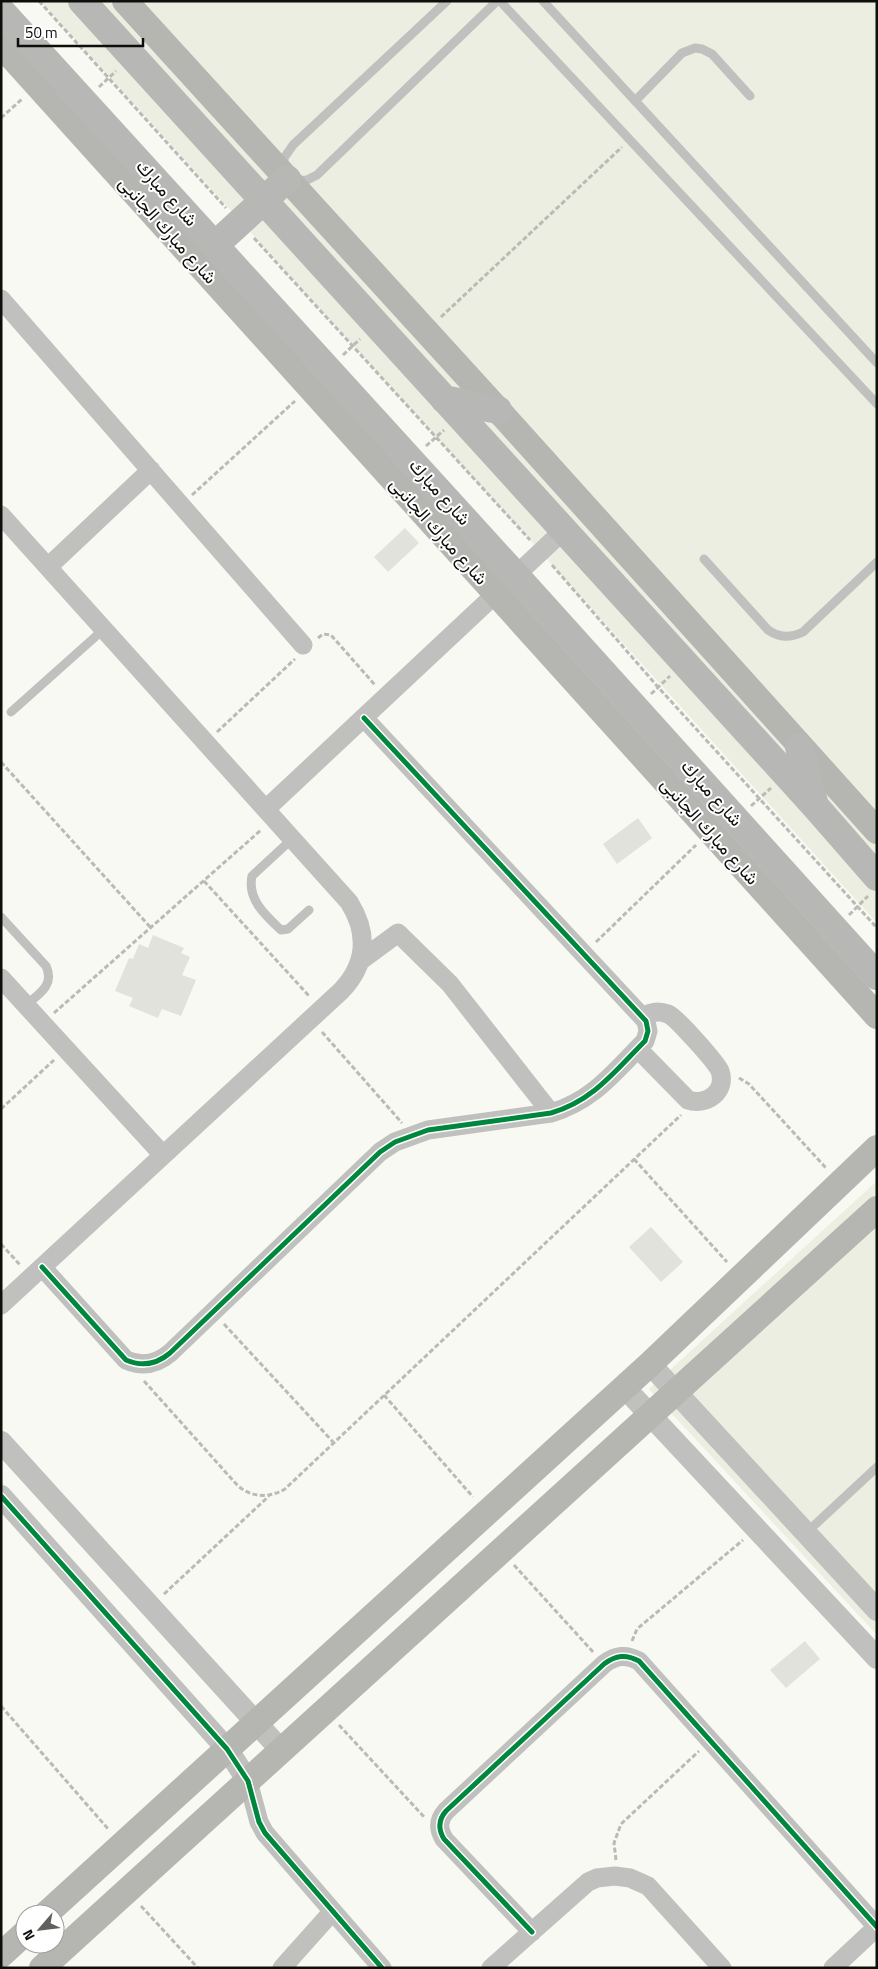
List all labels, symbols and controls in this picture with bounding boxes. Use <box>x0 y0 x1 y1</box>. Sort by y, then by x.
scale bar <box>18 15 142 47</box>
text: 50 m <box>25 21 58 44</box>
street label: شارع مبارك <box>130 154 204 232</box>
street label: شارع مبارك الجانبى <box>112 170 224 290</box>
street label: شارع مبارك <box>403 453 477 531</box>
street label: شارع مبارك الجانبى <box>383 471 495 591</box>
street label: شارع مبارك <box>675 754 749 832</box>
street label: شارع مبارك الجانبى <box>654 771 766 891</box>
north arrow <box>15 1904 65 1954</box>
text: N <box>17 1926 40 1945</box>

